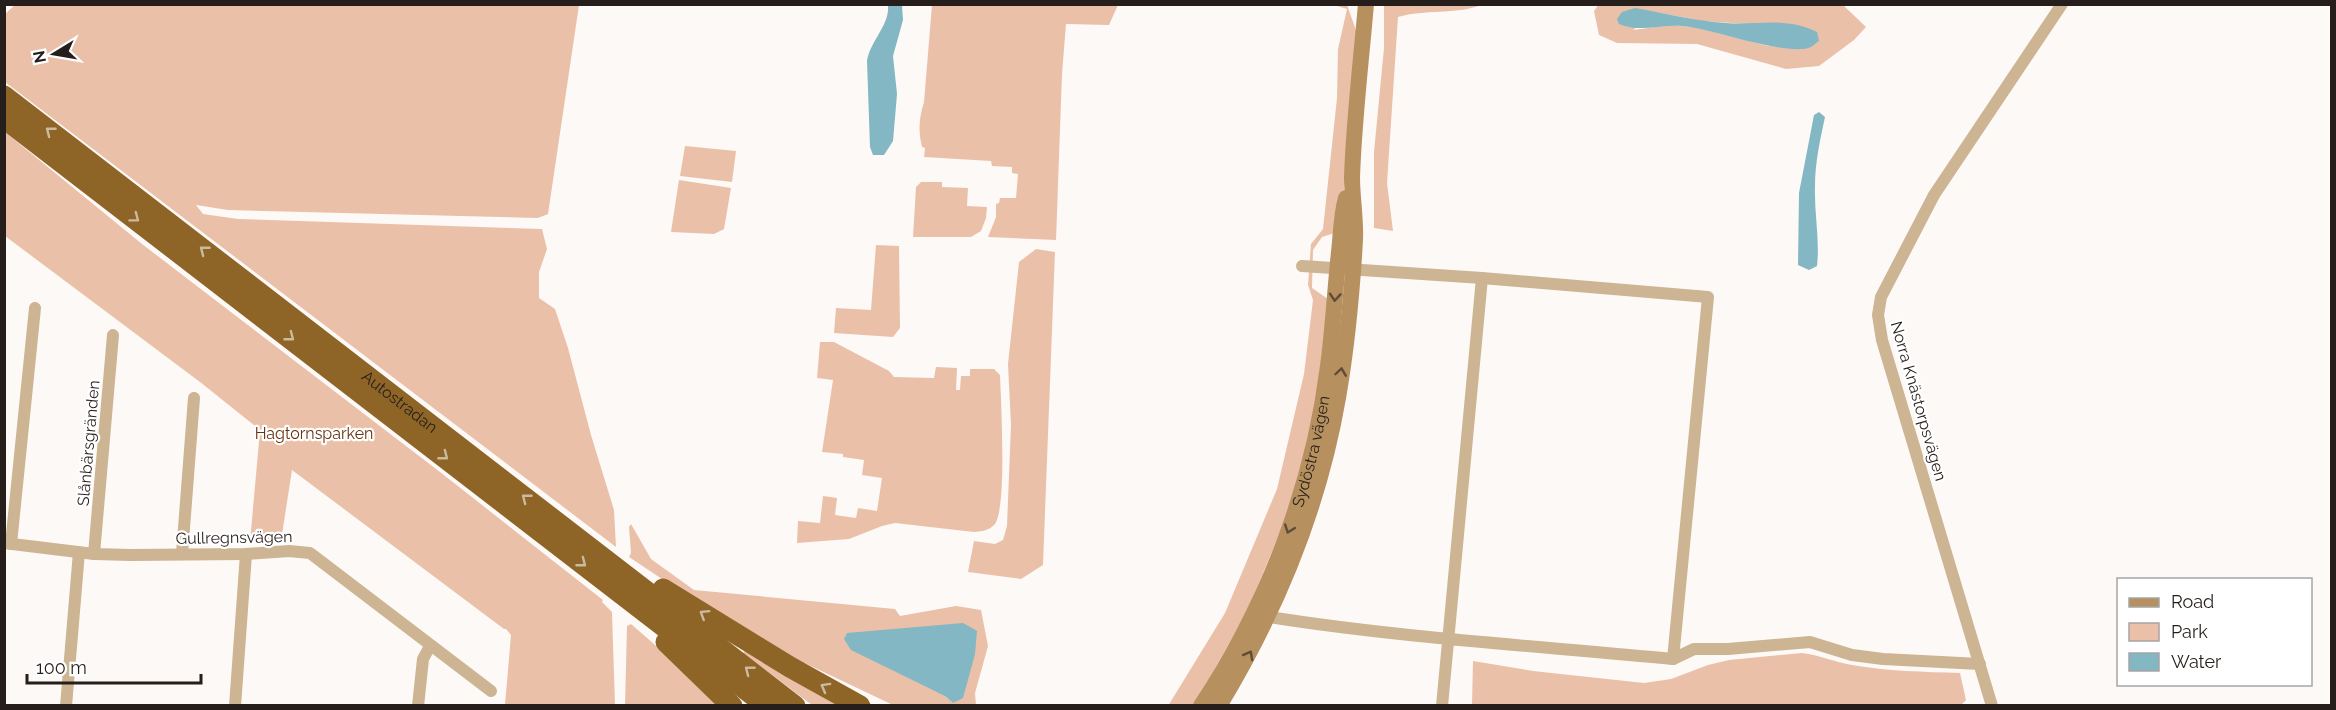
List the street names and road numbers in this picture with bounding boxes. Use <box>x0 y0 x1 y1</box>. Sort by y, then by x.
street label: Norra Knästorpsvägen <box>1887 319 1950 483</box>
street label: Autostradan <box>358 367 441 437</box>
street label: Slånbärsgränden <box>74 379 103 507</box>
street label: Sydöstra vägen <box>1288 394 1334 510</box>
street label: Gullregnsvägen <box>175 527 293 548</box>

